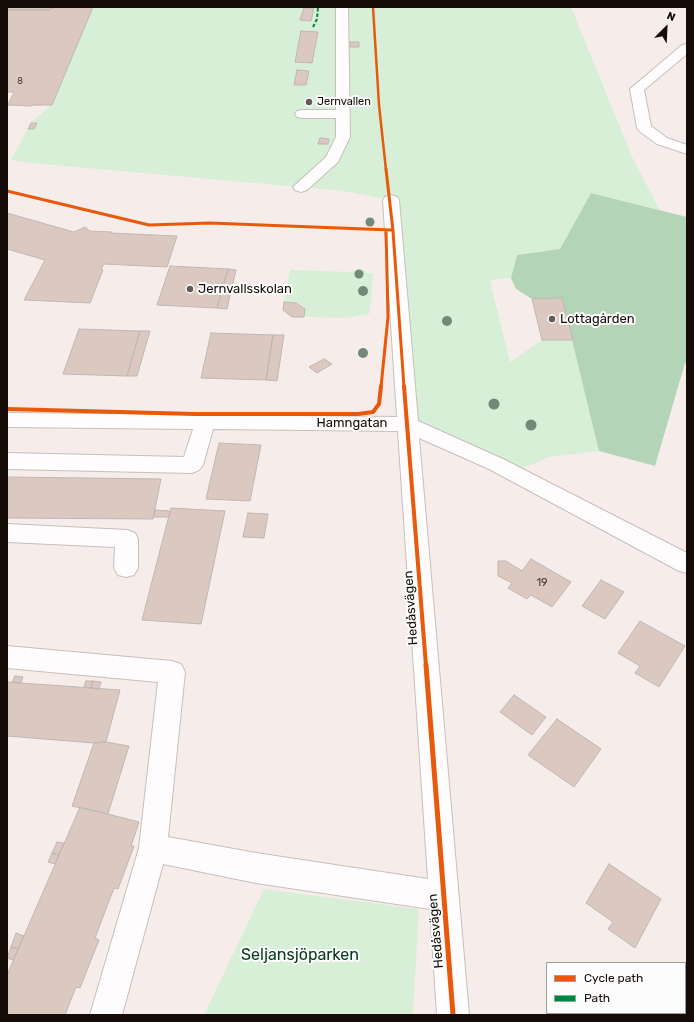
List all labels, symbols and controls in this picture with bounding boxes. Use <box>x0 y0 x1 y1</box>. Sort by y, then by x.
north arrow <box>646 8 686 48</box>
text: N <box>665 9 677 24</box>
house number: 8 <box>17 76 23 86</box>
place label: Jernvallen <box>317 95 371 109</box>
marker: Jernvallen <box>304 97 314 107</box>
place label: Jernvallsskolan <box>198 281 292 297</box>
marker: Jernvallsskolan <box>185 284 195 294</box>
place label: Lottagården <box>560 311 635 327</box>
marker: Lottagården <box>547 314 557 324</box>
street label: Hamngatan <box>317 415 387 431</box>
street label: Hedåsvägen <box>401 570 421 646</box>
house number: 19 <box>536 576 548 590</box>
street label: Hedåsvägen <box>425 893 447 969</box>
park label: Seljansjöparken <box>241 945 359 965</box>
legend <box>546 962 686 1014</box>
text: Cycle path <box>584 971 643 985</box>
text: Path <box>584 991 610 1005</box>

